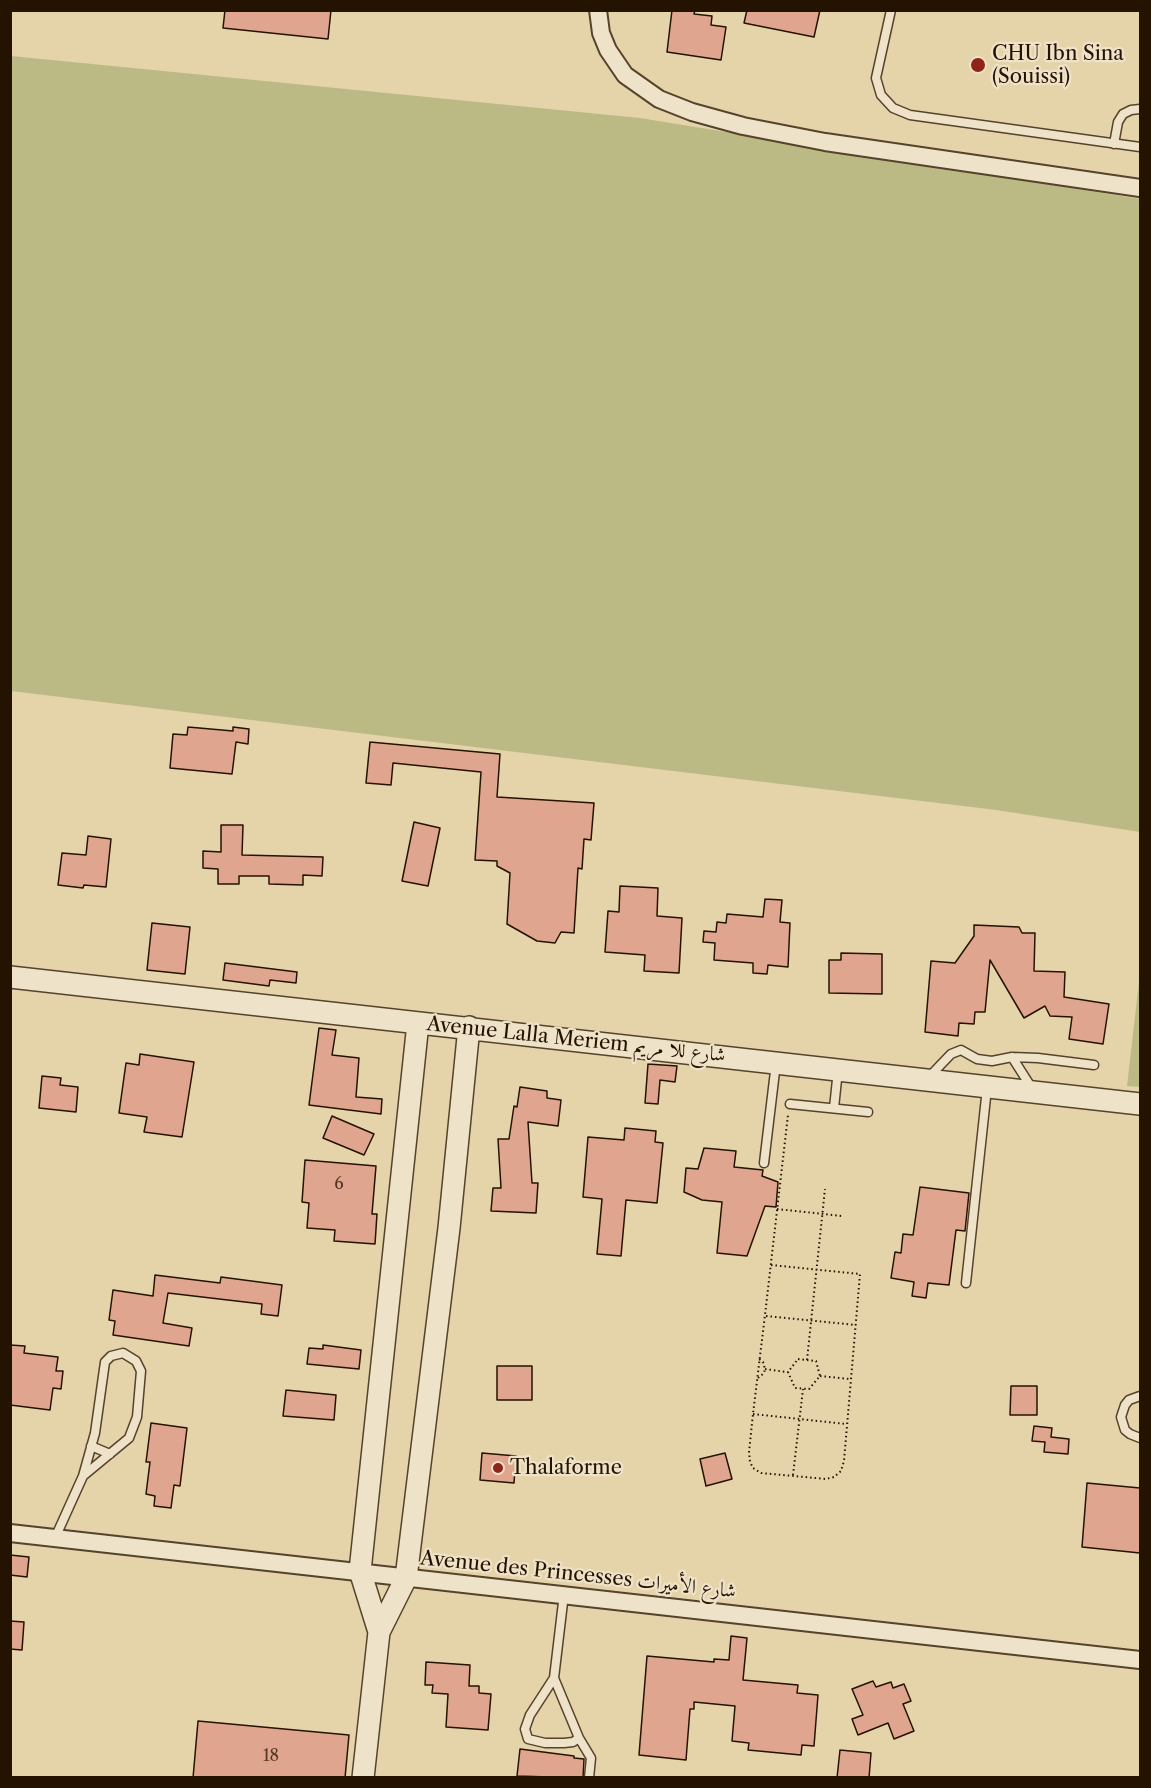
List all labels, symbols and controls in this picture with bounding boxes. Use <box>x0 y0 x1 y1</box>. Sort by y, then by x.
place label: CHU Ibn Sina (Souissi) <box>992 42 1124 89</box>
marker: CHU Ibn Sina (Souissi) <box>969 56 987 74</box>
street label: Avenue Lalla Meriem شارع للا مريم <box>425 1012 727 1068</box>
house number: 6 <box>334 1174 344 1194</box>
place label: Thalaforme <box>510 1456 622 1480</box>
marker: Thalaforme <box>491 1461 505 1475</box>
street label: Avenue des Princesses شارع الأميرات <box>419 1546 737 1604</box>
house number: 18 <box>263 1746 279 1766</box>

